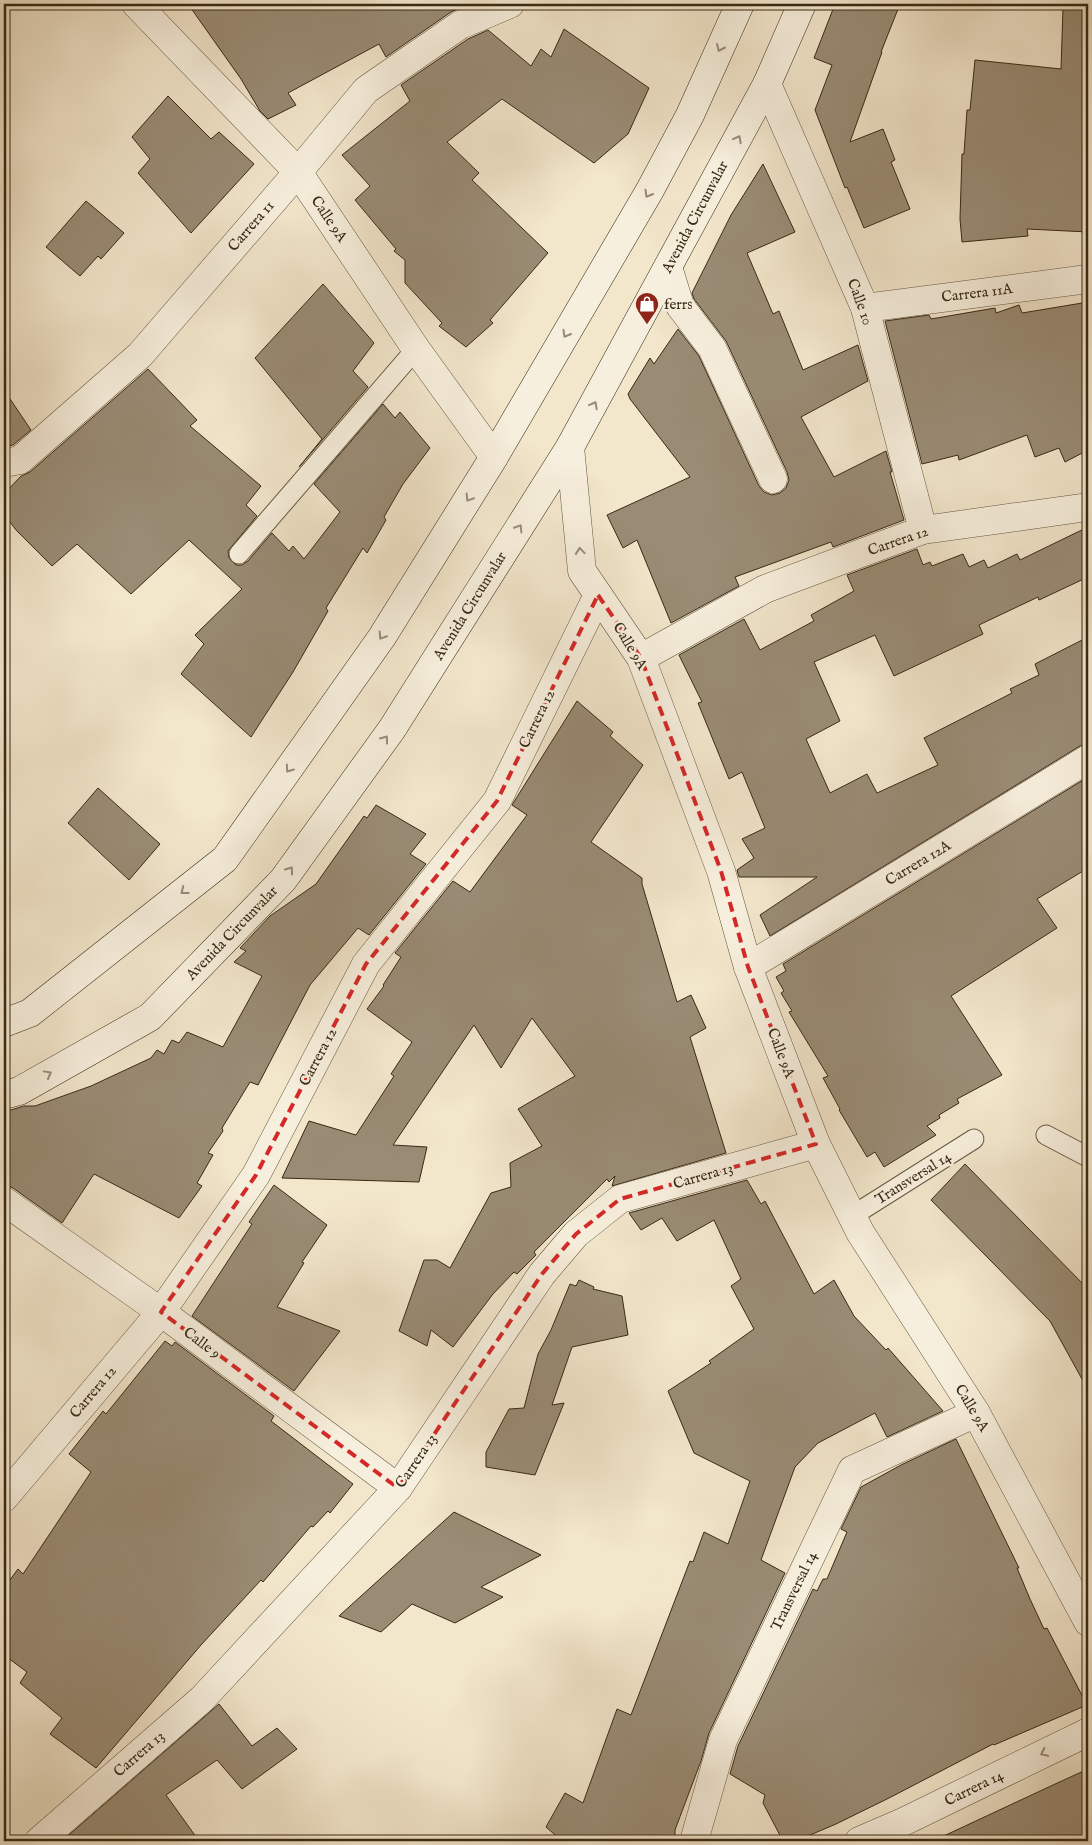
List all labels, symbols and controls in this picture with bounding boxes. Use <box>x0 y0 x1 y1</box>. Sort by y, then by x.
one-way arrow <box>715 43 726 52</box>
one-way arrow <box>732 135 742 144</box>
street label: Avenida Circunvalar <box>657 157 733 277</box>
one-way arrow <box>645 189 655 198</box>
street label: Calle 9A <box>307 192 352 247</box>
street label: Carrera 11 <box>224 197 278 255</box>
street label: Calle 10 <box>843 276 877 328</box>
street label: Carrera 11A <box>940 279 1015 307</box>
shop icon: ferrs <box>634 291 660 325</box>
place label: ferrs <box>664 295 693 314</box>
one-way arrow <box>563 329 573 338</box>
one-way arrow <box>587 401 597 410</box>
one-way arrow <box>465 493 475 502</box>
street label: Carrera 12 <box>865 522 931 560</box>
one-way arrow <box>513 524 523 533</box>
one-way arrow <box>575 547 586 555</box>
street label: Avenida Circunvalar <box>428 548 511 665</box>
street label: Calle 9A <box>608 619 652 674</box>
one-way arrow <box>379 630 389 639</box>
street label: Carrera 12 <box>515 687 559 751</box>
one-way arrow <box>379 735 388 745</box>
one-way arrow <box>286 763 295 772</box>
street label: Carrera 12A <box>882 836 955 890</box>
one-way arrow <box>284 867 293 876</box>
street label: Avenida Circunvalar <box>181 881 282 985</box>
one-way arrow <box>180 885 190 894</box>
street label: Carrera 12 <box>295 1025 341 1089</box>
street label: Calle 9A <box>763 1025 800 1082</box>
one-way arrow <box>42 1071 51 1081</box>
street label: Transversal 14 <box>871 1147 955 1209</box>
street label: Carrera 13 <box>671 1158 735 1194</box>
street label: Calle 9 <box>179 1323 225 1363</box>
street label: Carrera 12 <box>65 1362 121 1422</box>
street label: Calle 9A <box>950 1381 994 1436</box>
street label: Carrera 13 <box>391 1430 441 1492</box>
street label: Transversal 14 <box>767 1548 822 1634</box>
street label: Carrera 13 <box>110 1727 168 1781</box>
one-way arrow <box>1041 1747 1050 1757</box>
street label: Carrera 14 <box>941 1765 1007 1810</box>

